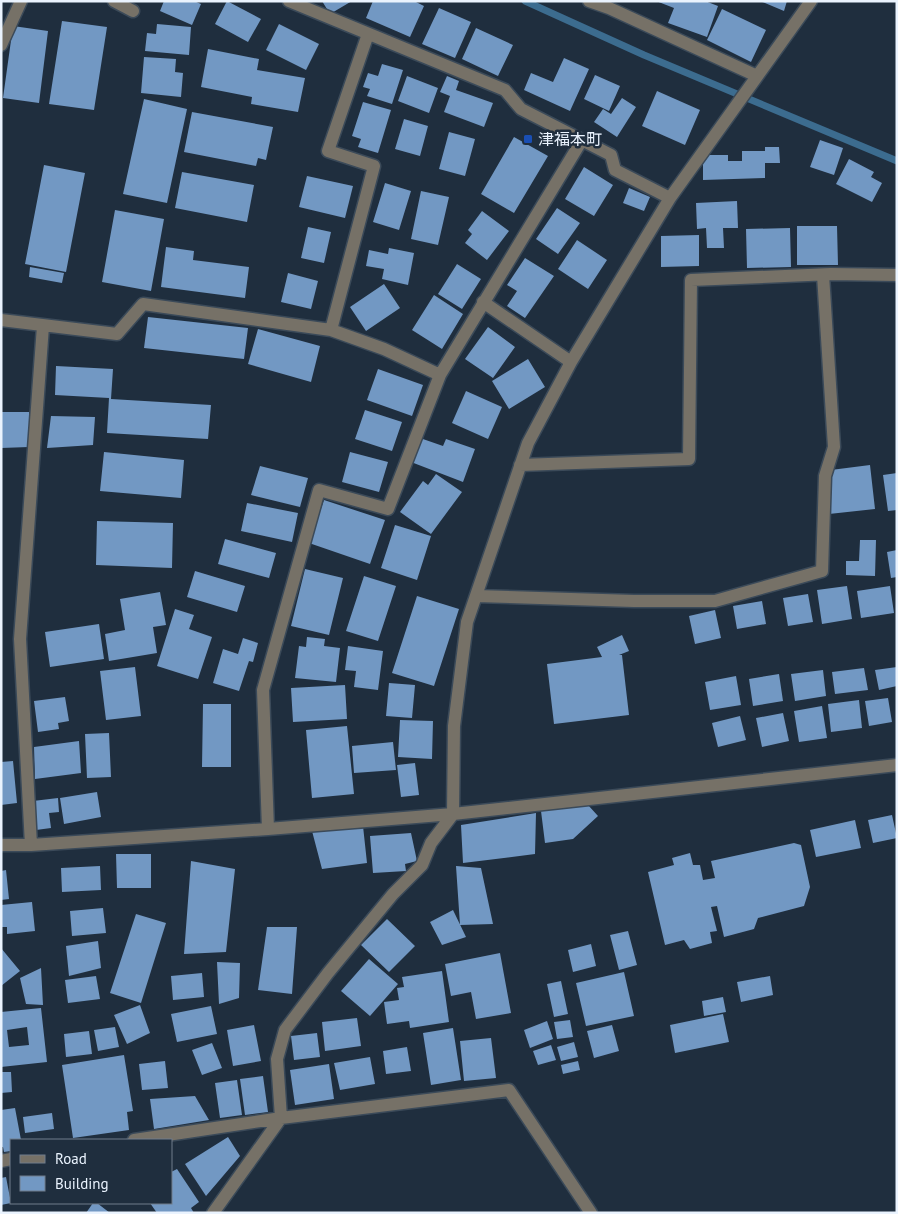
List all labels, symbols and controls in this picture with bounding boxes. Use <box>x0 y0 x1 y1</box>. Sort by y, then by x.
place label: 津福本町 <box>538 129 602 149</box>
marker: 津福本町 <box>522 133 534 145</box>
legend <box>10 1139 172 1204</box>
text: Road <box>55 1149 87 1168</box>
text: Building <box>55 1174 109 1193</box>

